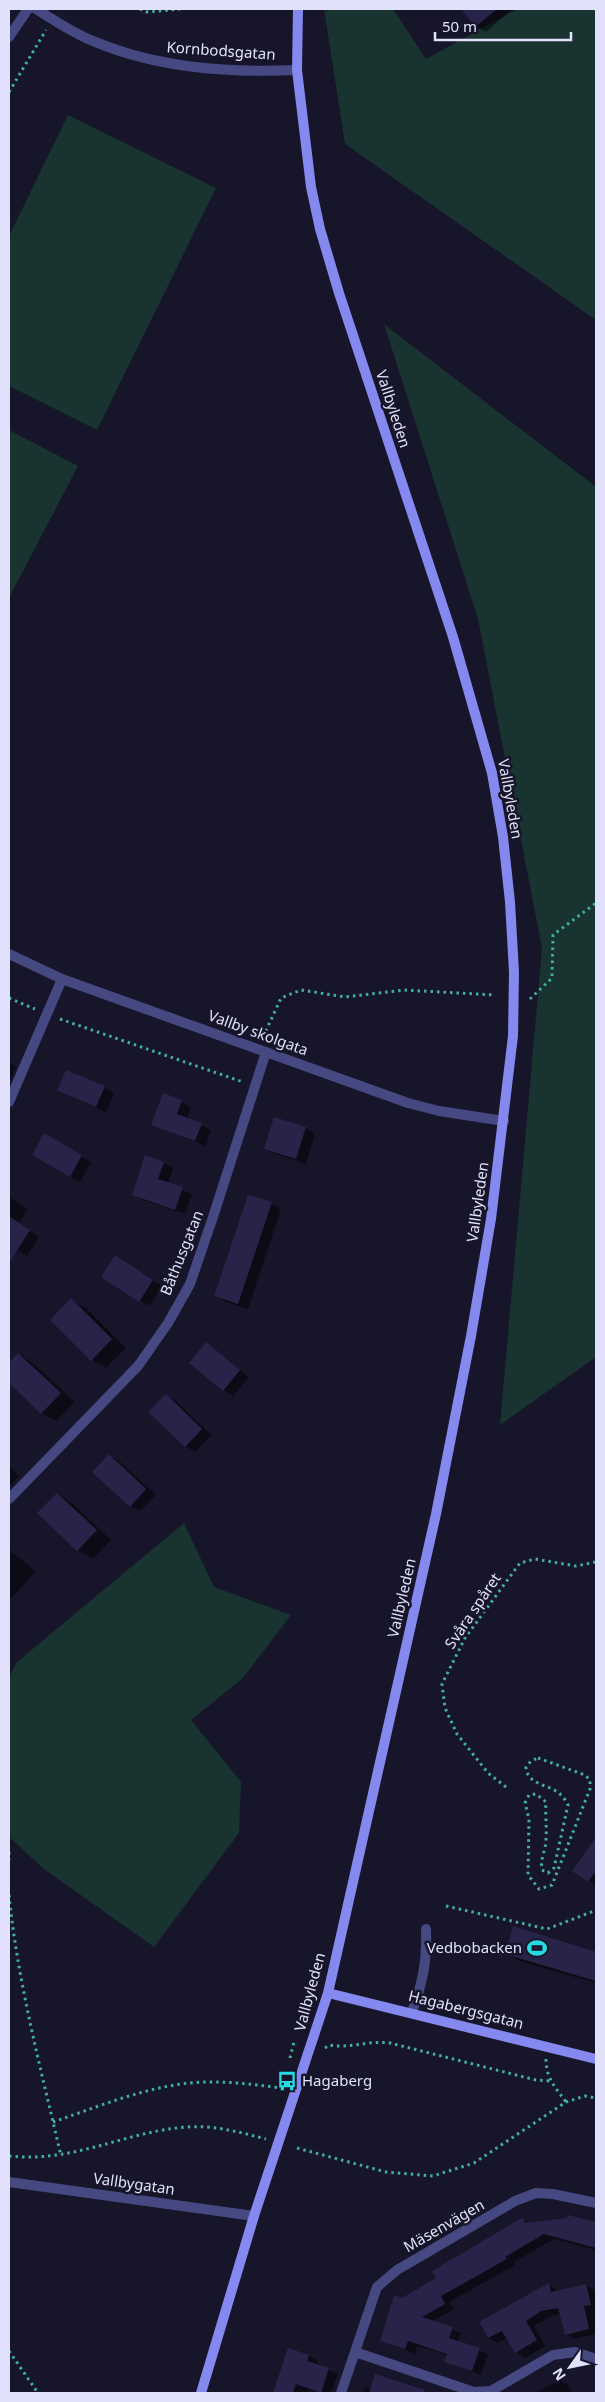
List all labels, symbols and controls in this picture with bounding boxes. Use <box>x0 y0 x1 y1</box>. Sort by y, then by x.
scale bar <box>435 10 571 42</box>
text: 50 m <box>442 16 477 36</box>
street label: Kornbodsgatan <box>166 36 276 64</box>
street label: Vallbyleden <box>372 367 416 450</box>
street label: Vallbyleden <box>494 757 528 840</box>
street label: Vallby skolgata <box>206 1005 311 1059</box>
street label: Vallbyleden <box>461 1161 493 1243</box>
street label: Båthusgatan <box>155 1207 207 1298</box>
street label: Vallbyleden <box>382 1556 420 1639</box>
street label: Svåra spåret <box>440 1568 505 1652</box>
place label: Vedbobacken <box>427 1937 522 1957</box>
sports icon: Vedbobacken <box>526 1937 548 1959</box>
street label: Vallbyleden <box>289 1950 329 2033</box>
street label: Hagabergsgatan <box>407 1985 526 2033</box>
bus stop icon: Hagaberg <box>276 2070 298 2092</box>
place label: Hagaberg <box>302 2070 372 2090</box>
street label: Vallbygatan <box>92 2167 176 2199</box>
street label: Mäsenvägen <box>400 2194 487 2256</box>
north arrow <box>545 2342 595 2392</box>
text: N <box>548 2364 570 2384</box>

